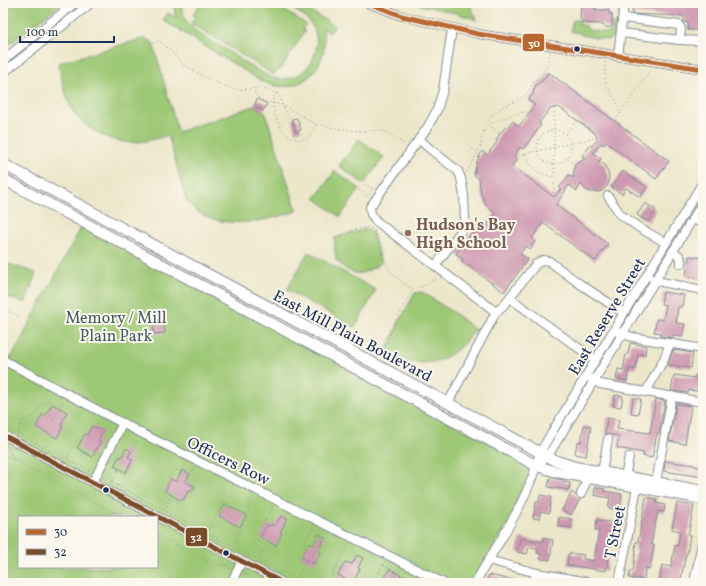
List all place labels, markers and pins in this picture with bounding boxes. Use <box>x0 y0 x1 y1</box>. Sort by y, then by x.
unlabelled marker <box>572 44 582 54</box>
place label: Hudson's Bay High School <box>416 215 516 255</box>
marker: Hudson's Bay High School <box>403 228 413 238</box>
unlabelled marker <box>101 485 111 495</box>
unlabelled marker <box>221 548 231 558</box>

